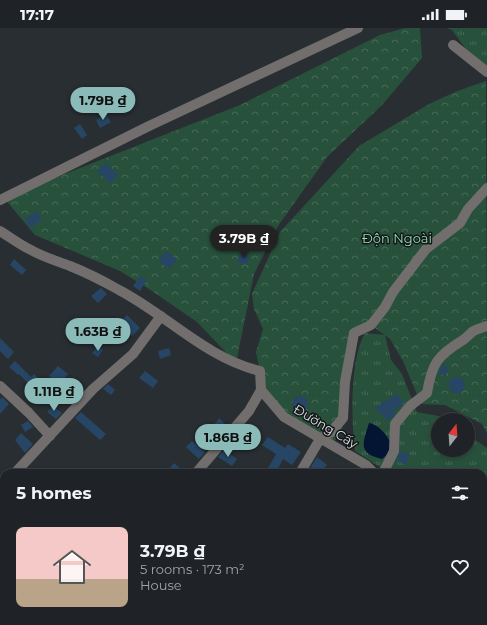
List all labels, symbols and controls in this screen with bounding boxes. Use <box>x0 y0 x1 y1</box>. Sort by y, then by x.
text: 17:17 <box>20 5 54 24</box>
pin: 1.79B ₫ <box>66 87 140 121</box>
text: 1.79B ₫ <box>79 92 127 108</box>
pin: 3.79B ₫ <box>207 225 281 259</box>
text: 3.79B ₫ <box>219 230 269 246</box>
park label: Độn Ngoài <box>362 230 432 246</box>
pin: 1.63B ₫ <box>61 318 135 352</box>
text: 1.63B ₫ <box>75 323 121 339</box>
pin: 1.11B ₫ <box>17 378 91 412</box>
text: 1.11B ₫ <box>33 383 75 399</box>
street label: Đường Cấy <box>291 401 362 452</box>
north arrow <box>431 413 475 457</box>
map controls <box>431 413 475 457</box>
pin: 1.86B ₫ <box>191 424 265 458</box>
text: 1.86B ₫ <box>204 429 252 445</box>
icon: filters <box>449 482 471 504</box>
text: 5 homes <box>16 483 92 503</box>
text: 3.79B ₫ <box>140 541 205 561</box>
icon: home <box>48 543 96 591</box>
icon: heart <box>449 556 471 578</box>
text: 5 rooms · 173 m² <box>140 561 245 577</box>
text: House <box>140 577 182 593</box>

